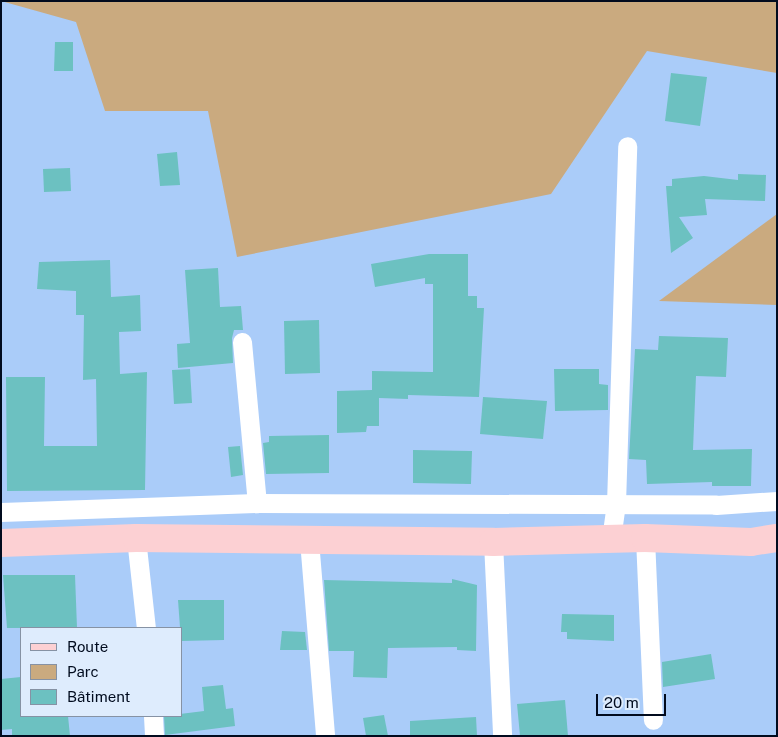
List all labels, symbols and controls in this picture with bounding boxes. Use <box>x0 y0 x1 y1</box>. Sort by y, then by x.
legend <box>20 627 182 717</box>
text: Route <box>67 638 108 655</box>
text: Parc <box>67 663 99 680</box>
scale bar <box>598 684 668 716</box>
text: Bâtiment <box>67 688 130 705</box>
text: 20 m <box>604 694 639 711</box>

